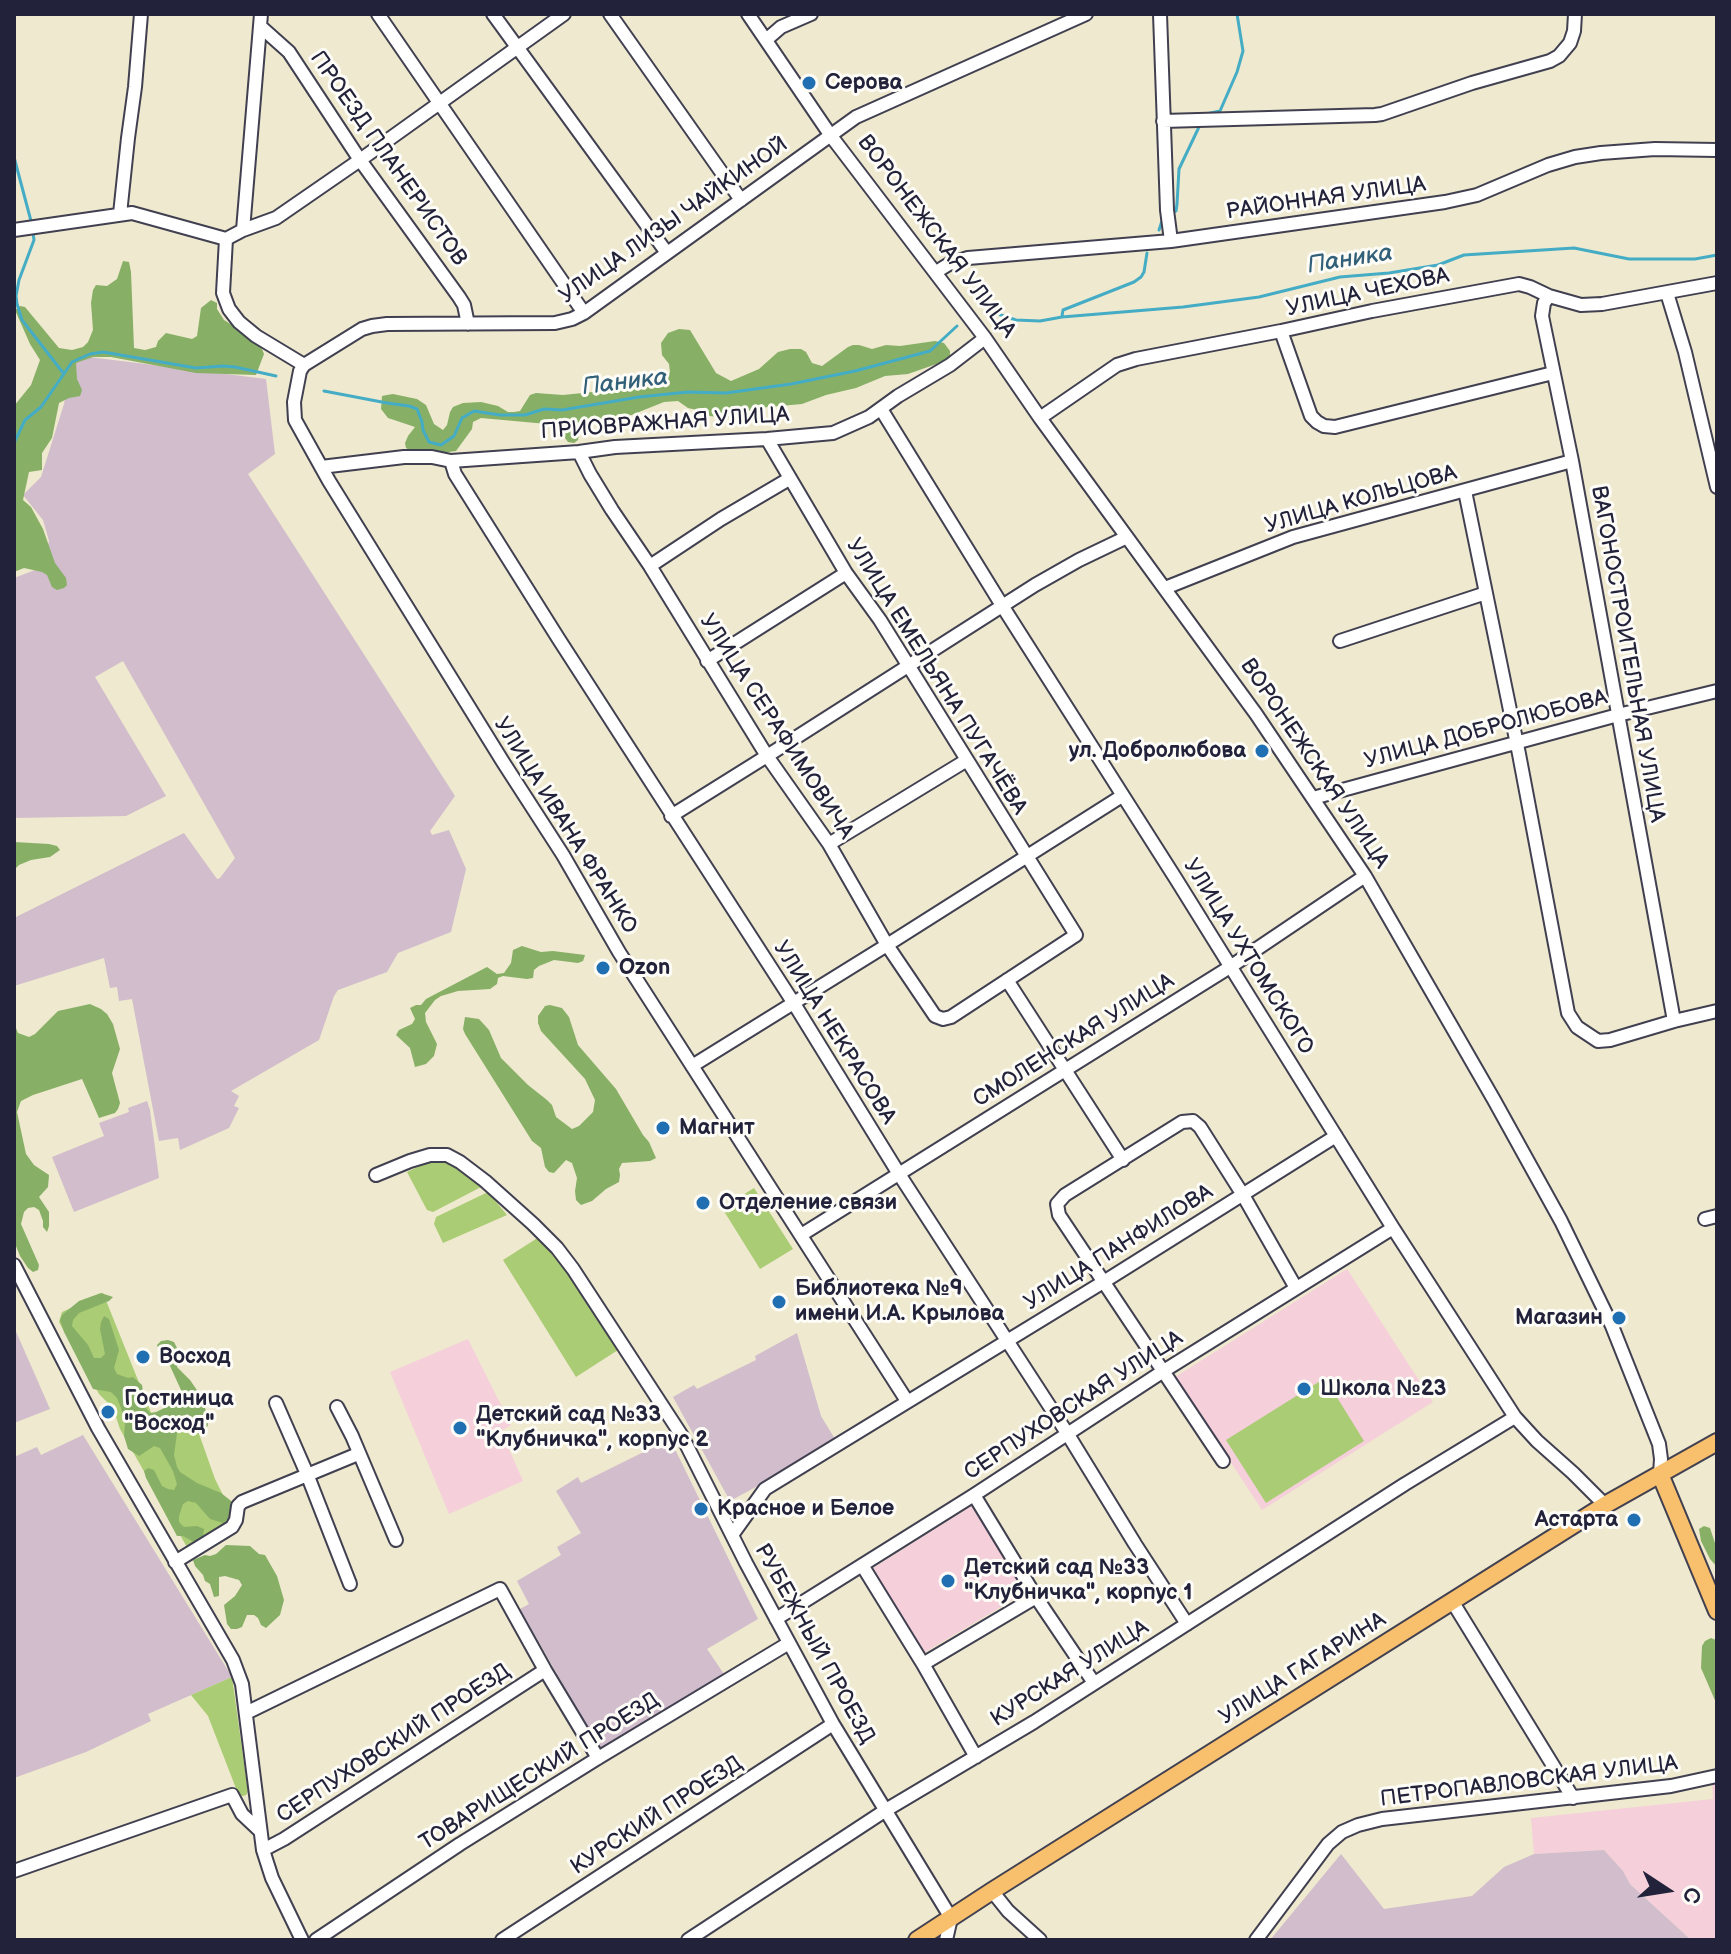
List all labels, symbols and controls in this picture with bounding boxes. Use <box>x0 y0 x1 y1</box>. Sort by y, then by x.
street label: ПРОЕЗД ПЛАНЕРИСТОВ <box>304 47 472 271</box>
place label: Серова <box>825 70 902 96</box>
marker: Серова <box>800 74 818 92</box>
street label: ВОРОНЕЖСКАЯ УЛИЦА <box>851 130 1021 344</box>
street label: УЛИЦА ЛИЗЫ ЧАЙКИНОЙ <box>555 132 793 310</box>
street label: РАЙОННАЯ УЛИЦА <box>1224 172 1428 226</box>
water label: Паника <box>1305 239 1395 281</box>
street label: УЛИЦА ЧЕХОВА <box>1284 263 1452 323</box>
water label: Паника <box>580 363 670 403</box>
street label: ПРИОВРАЖНАЯ УЛИЦА <box>540 402 790 446</box>
street label: УЛИЦА КОЛЬЦОВА <box>1262 460 1460 540</box>
street label: ВАГОНОСТРОИТЕЛЬНАЯ УЛИЦА <box>1584 484 1670 824</box>
street label: УЛИЦА ЕМЕЛЬЯНА ПУГАЧЁВА <box>840 534 1032 820</box>
street label: УЛИЦА СЕРАФИМОВИЧА <box>693 610 859 844</box>
street label: ВОРОНЕЖСКАЯ УЛИЦА <box>1234 654 1394 874</box>
street label: УЛИЦА ДОБРОЛЮБОВА <box>1362 685 1610 775</box>
street label: УЛИЦА ИВАНА ФРАНКО <box>488 713 642 939</box>
place label: ул. Добролюбова <box>1069 738 1246 764</box>
marker: ул. Добролюбова <box>1253 742 1271 760</box>
street label: УЛИЦА УХТОМСКОГО <box>1177 854 1319 1060</box>
street label: УЛИЦА НЕКРАСОВА <box>767 937 901 1129</box>
place label: Ozon <box>619 955 670 981</box>
marker: Ozon <box>594 959 612 977</box>
street label: СМОЛЕНСКАЯ УЛИЦА <box>969 968 1179 1114</box>
place label: Магнит <box>679 1115 755 1141</box>
marker: Магнит <box>654 1119 672 1137</box>
street label: УЛИЦА ПАНФИЛОВА <box>1020 1179 1218 1317</box>
place label: Отделение связи <box>719 1190 897 1216</box>
marker: Отделение связи <box>694 1194 712 1212</box>
place label: Библиотека №9 имени И.А. Крылова <box>795 1276 1004 1328</box>
marker: Библиотека №9 имени И.А. Крылова <box>770 1293 788 1311</box>
place label: Магазин <box>1515 1305 1603 1331</box>
marker: Магазин <box>1610 1309 1628 1327</box>
street label: СЕРПУХОВСКАЯ УЛИЦА <box>960 1325 1188 1487</box>
place label: Восход <box>159 1344 230 1370</box>
marker: Восход <box>134 1348 152 1366</box>
place label: Школа №23 <box>1320 1376 1446 1402</box>
marker: Школа №23 <box>1295 1380 1313 1398</box>
place label: Гостиница "Восход" <box>124 1386 234 1438</box>
place label: Детский сад №33 "Клубничка", корпус 2 <box>476 1402 708 1454</box>
marker: Гостиница "Восход" <box>99 1403 117 1421</box>
marker: Детский сад №33 "Клубничка", корпус 2 <box>451 1419 469 1437</box>
place label: Красное и Белое <box>717 1496 894 1522</box>
marker: Красное и Белое <box>692 1500 710 1518</box>
place label: Астарта <box>1535 1507 1618 1533</box>
marker: Астарта <box>1625 1511 1643 1529</box>
street label: РУБЕЖНЫЙ ПРОЕЗД <box>748 1539 880 1749</box>
place label: Детский сад №33 "Клубничка", корпус 1 <box>964 1555 1193 1606</box>
marker: Детский сад №33 "Клубничка", корпус 1 <box>939 1572 957 1590</box>
street label: УЛИЦА ГАГАРИНА <box>1215 1607 1391 1731</box>
street label: КУРСКАЯ УЛИЦА <box>986 1615 1154 1733</box>
street label: СЕРПУХОВСКИЙ ПРОЕЗД <box>272 1659 516 1829</box>
street label: ТОВАРИЩЕСКИЙ ПРОЕЗД <box>415 1687 665 1857</box>
street label: КУРСКИЙ ПРОЕЗД <box>566 1751 748 1881</box>
street label: ПЕТРОПАВЛОВСКАЯ УЛИЦА <box>1379 1751 1679 1813</box>
north arrow <box>1627 1850 1707 1930</box>
text: С <box>1676 1885 1706 1905</box>

